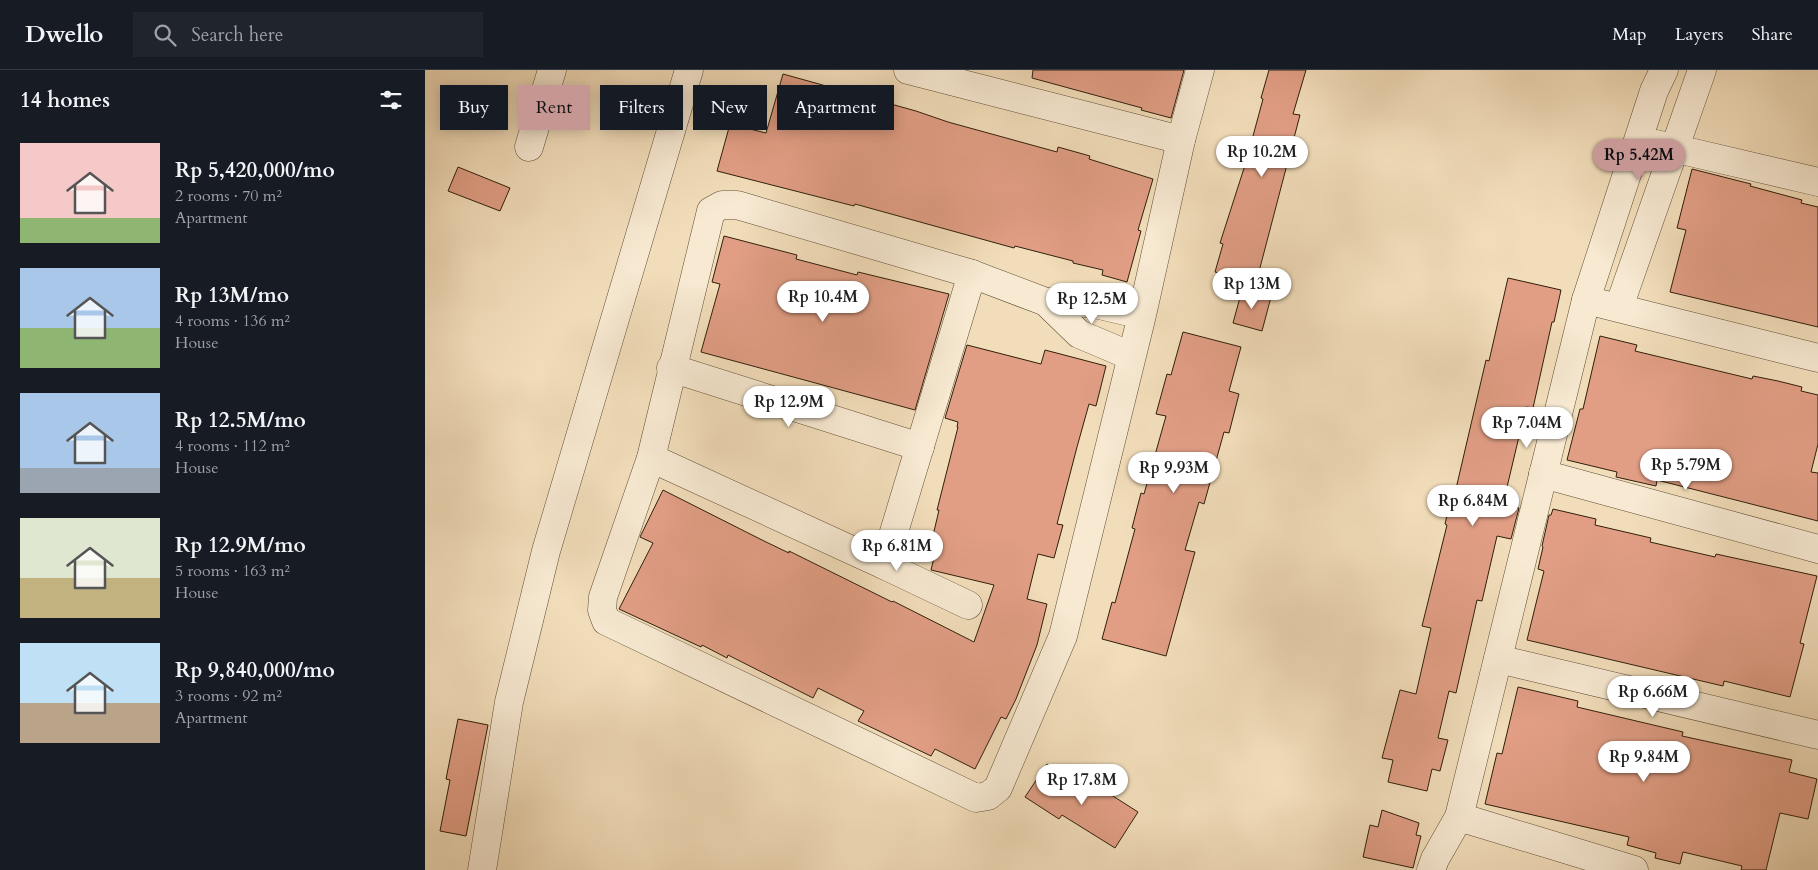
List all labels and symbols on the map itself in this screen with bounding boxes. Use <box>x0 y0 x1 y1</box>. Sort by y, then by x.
pin: Rp 10.2M <box>1210 136 1314 178</box>
pin: Rp 5.42M <box>1587 138 1691 181</box>
pin: Rp 13M <box>1211 268 1293 310</box>
pin: Rp 10.4M <box>771 280 875 323</box>
pin: Rp 12.5M <box>1040 282 1144 325</box>
pin: Rp 12.9M <box>737 386 841 428</box>
pin: Rp 7.04M <box>1475 406 1579 449</box>
pin: Rp 5.79M <box>1634 448 1738 491</box>
pin: Rp 9.93M <box>1122 452 1226 494</box>
pin: Rp 6.84M <box>1421 484 1525 527</box>
pin: Rp 6.81M <box>845 530 949 572</box>
pin: Rp 6.66M <box>1601 676 1705 718</box>
pin: Rp 9.84M <box>1592 740 1696 783</box>
pin: Rp 17.8M <box>1030 764 1134 806</box>

